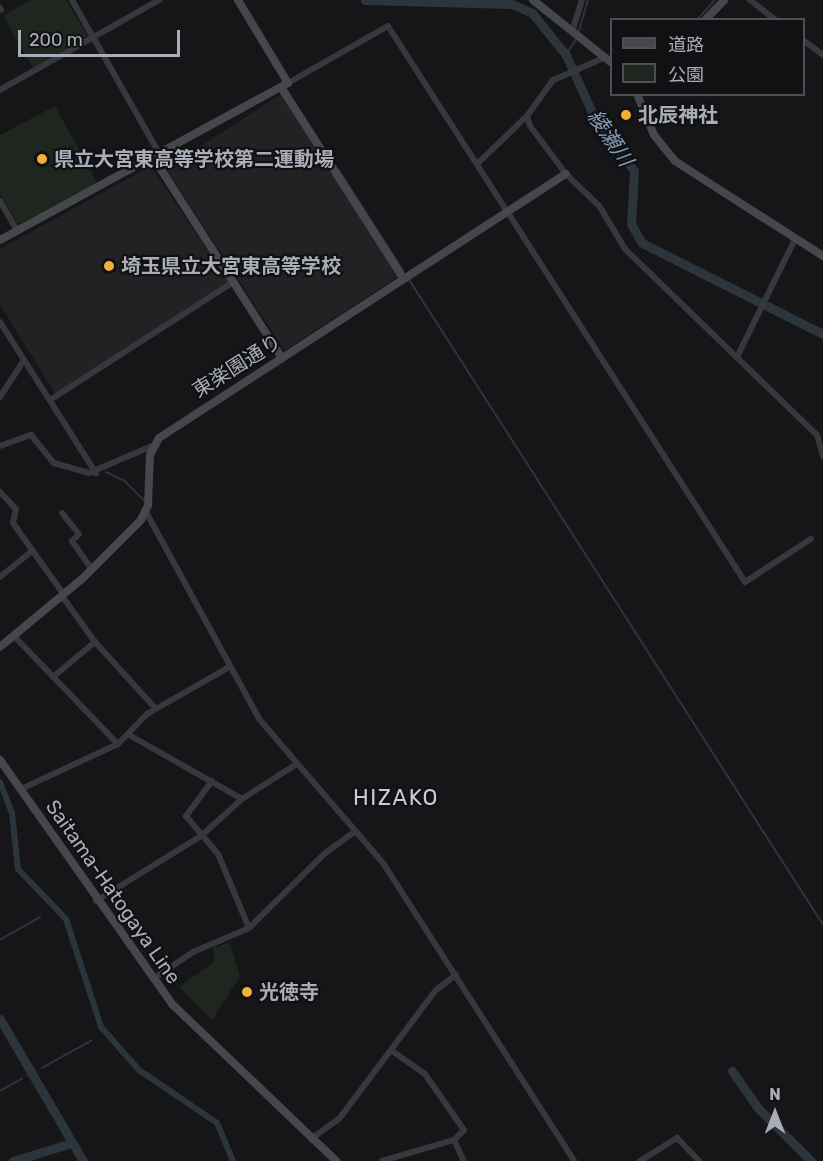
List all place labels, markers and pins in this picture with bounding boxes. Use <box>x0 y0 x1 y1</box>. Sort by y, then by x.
place label: 北辰神社 <box>638 103 718 127</box>
marker: 北辰神社 <box>619 108 633 122</box>
place label: 県立大宮東高等学校第二運動場 <box>54 147 334 171</box>
marker: 県立大宮東高等学校第二運動場 <box>35 152 49 166</box>
place label: 埼玉県立大宮東高等学校 <box>121 254 341 278</box>
marker: 埼玉県立大宮東高等学校 <box>102 259 116 273</box>
place label: 光徳寺 <box>259 980 319 1004</box>
marker: 光徳寺 <box>240 985 254 999</box>

